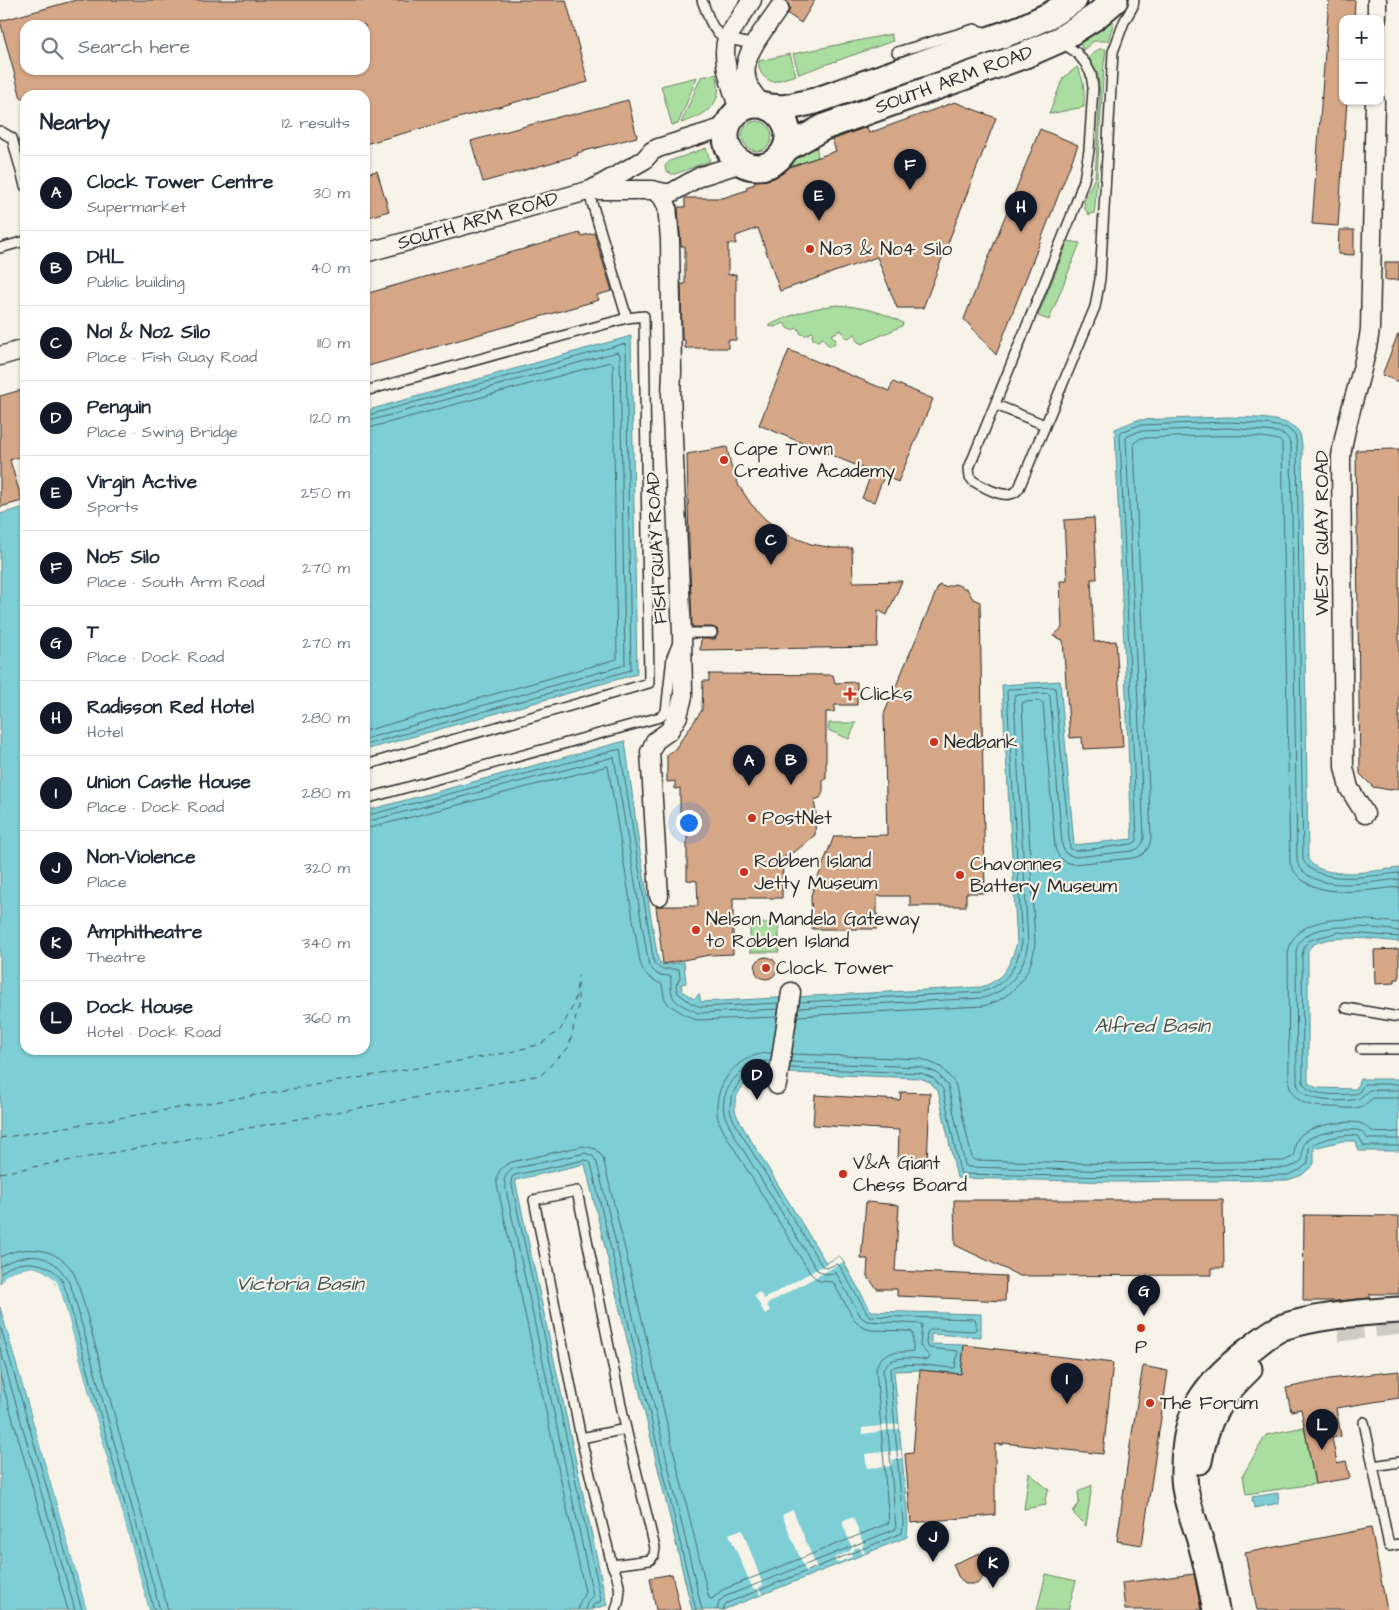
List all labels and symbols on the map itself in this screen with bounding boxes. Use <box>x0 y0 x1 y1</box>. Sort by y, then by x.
street label: SOUTH ARM ROAD <box>871 39 1037 121</box>
pin: F <box>894 149 926 190</box>
pin: E <box>803 180 835 221</box>
street label: SOUTH ARM ROAD <box>394 185 562 257</box>
pin: H <box>1005 191 1037 232</box>
place label: No3 & No4 Silo <box>820 236 952 263</box>
marker: No3 & No4 Silo <box>804 243 816 255</box>
place label: Cape Town Creative Academy <box>734 436 896 486</box>
street label: WEST QUAY ROAD <box>1309 450 1336 616</box>
marker: Cape Town Creative Academy <box>718 454 730 466</box>
street label: FISH QUAY ROAD <box>640 471 674 625</box>
pin: C <box>755 524 787 565</box>
place label: Clicks <box>860 681 913 708</box>
marker: Clicks <box>844 688 856 700</box>
place label: Nedbank <box>944 729 1018 756</box>
marker: Nedbank <box>928 736 940 748</box>
pin: B <box>775 744 807 785</box>
pin: A <box>733 745 765 786</box>
place label: PostNet <box>762 805 832 832</box>
your location <box>676 810 702 836</box>
marker: PostNet <box>746 812 758 824</box>
place label: Robben Island Jetty Museum <box>754 848 878 898</box>
place label: Chavonnes Battery Museum <box>970 851 1117 901</box>
marker: Robben Island Jetty Museum <box>738 866 750 878</box>
marker: Chavonnes Battery Museum <box>954 869 966 881</box>
place label: Nelson Mandela Gateway to Robben Island <box>706 906 920 955</box>
marker: Nelson Mandela Gateway to Robben Island <box>690 924 702 936</box>
place label: Clock Tower <box>776 955 894 982</box>
marker: Clock Tower <box>760 962 772 974</box>
water label: Alfred Basin <box>1094 1012 1212 1040</box>
pin: D <box>741 1059 773 1100</box>
place label: V&A Giant Chess Board <box>853 1150 967 1199</box>
marker: V&A Giant Chess Board <box>837 1168 849 1180</box>
water label: Victoria Basin <box>236 1270 366 1298</box>
pin: G <box>1128 1275 1160 1316</box>
marker: P <box>1135 1322 1147 1334</box>
place label: P <box>1135 1334 1147 1361</box>
pin: I <box>1051 1363 1083 1404</box>
place label: The Forum <box>1160 1390 1258 1417</box>
marker: The Forum <box>1144 1397 1156 1409</box>
pin: L <box>1306 1409 1338 1450</box>
pin: J <box>917 1521 949 1562</box>
pin: K <box>977 1547 1009 1588</box>

